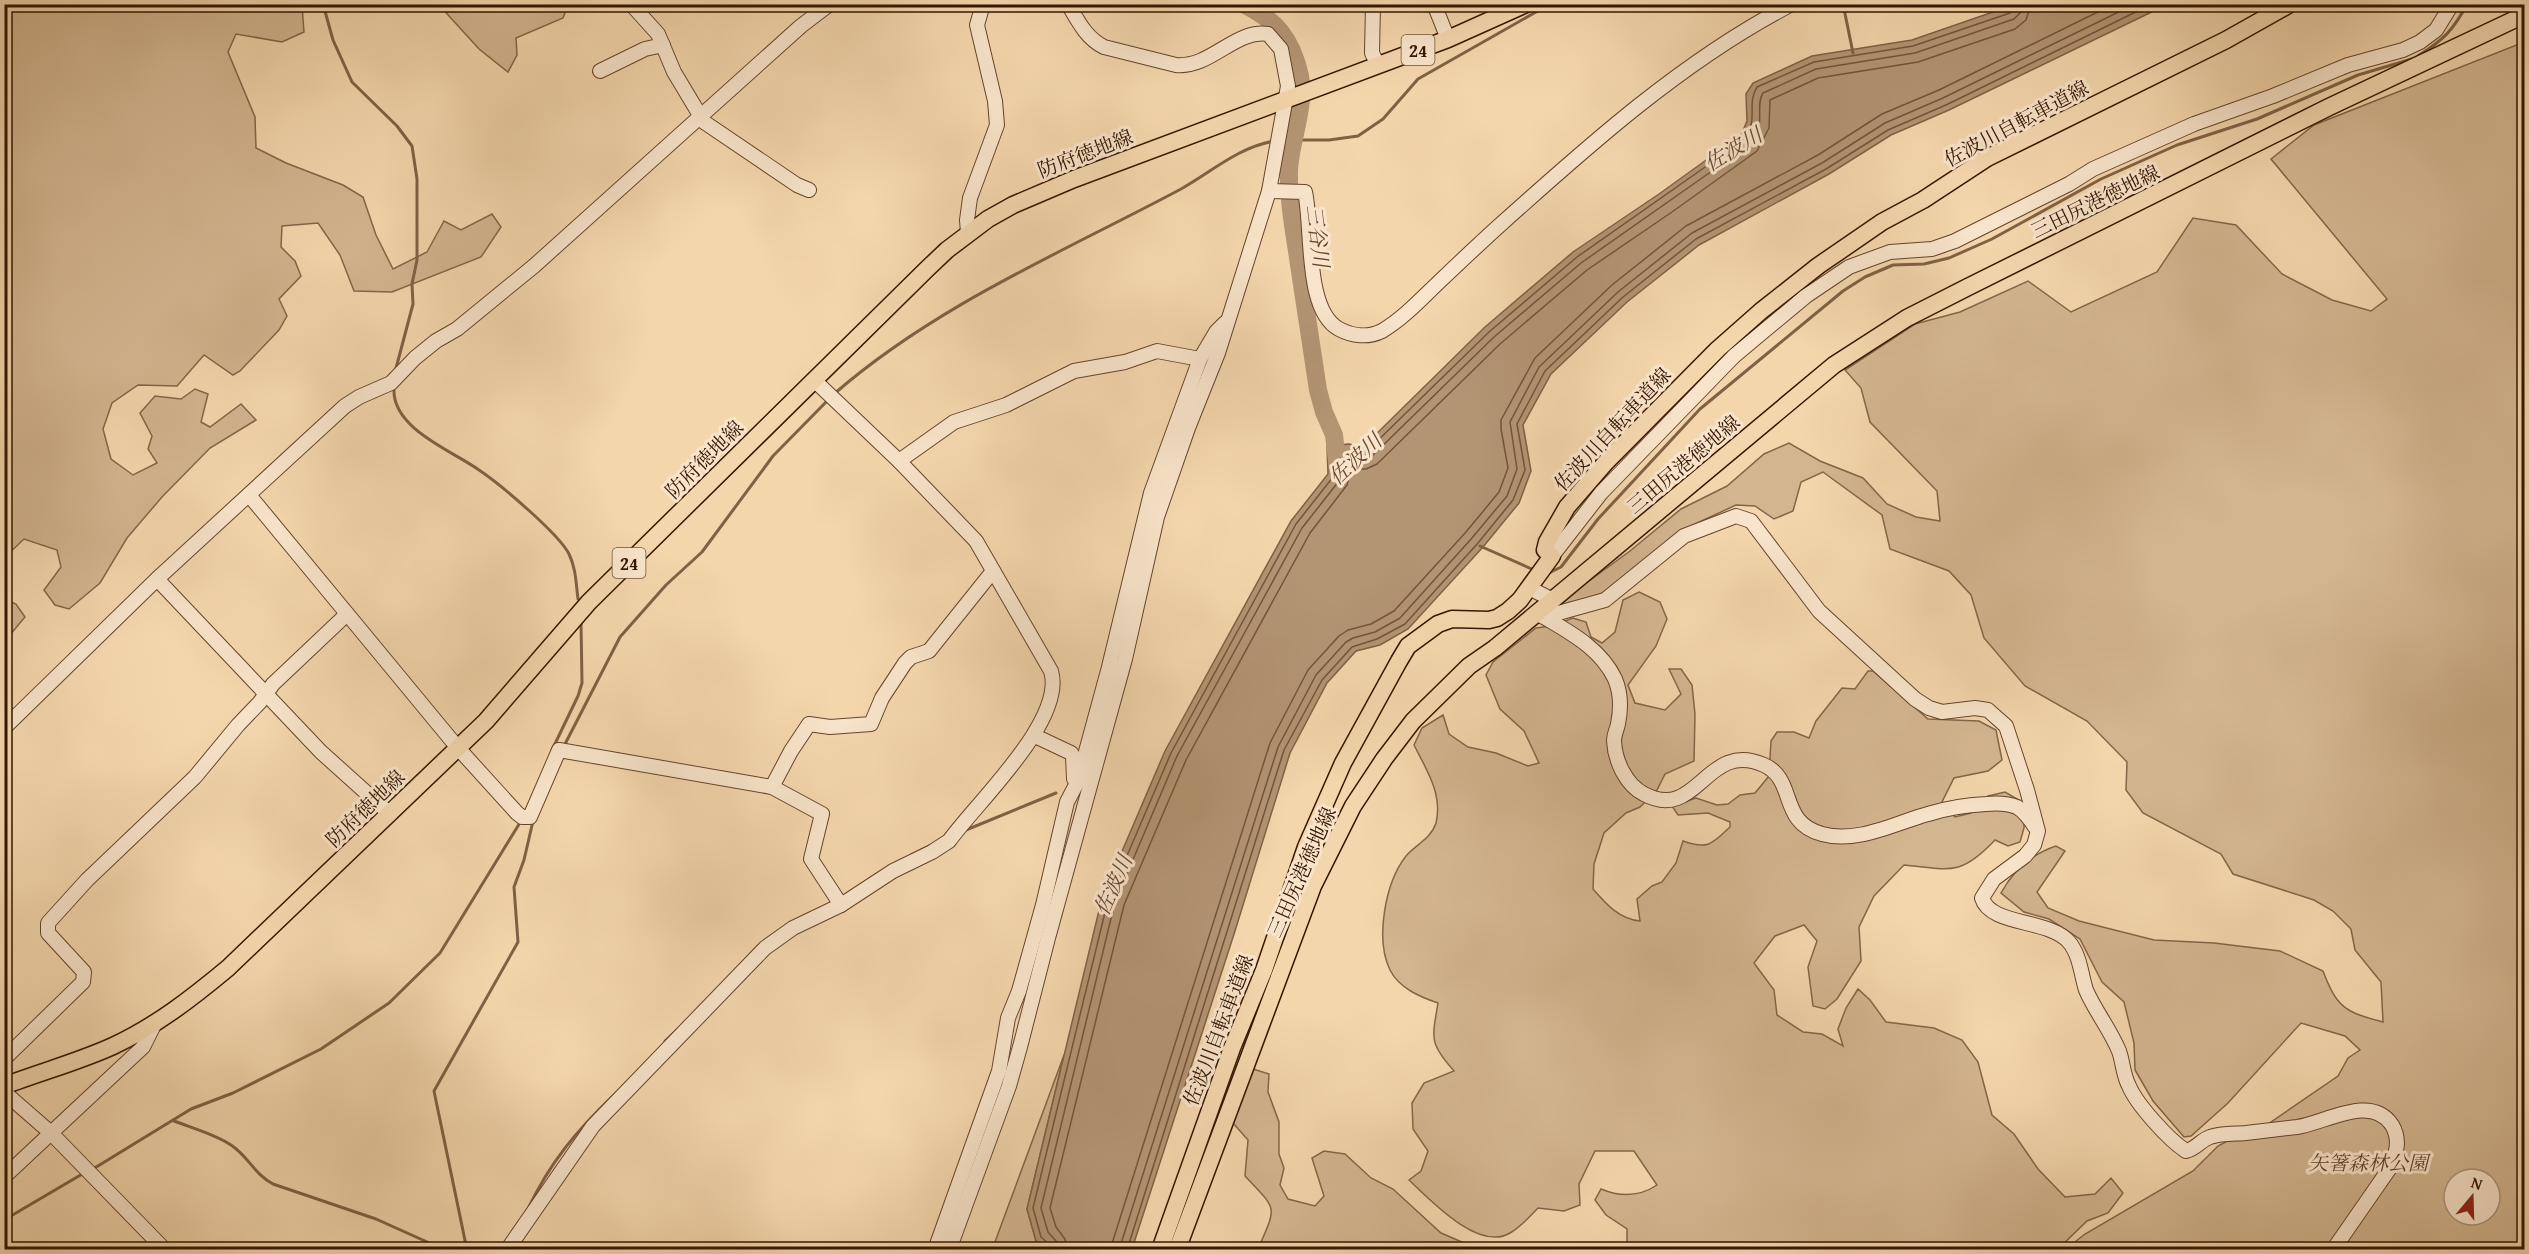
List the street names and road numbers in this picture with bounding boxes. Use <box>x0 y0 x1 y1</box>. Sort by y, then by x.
road number: 24 <box>1402 35 1434 65</box>
street label: 佐波川自転車道線 <box>1939 73 2093 173</box>
street label: 防府徳地線 <box>1033 122 1137 184</box>
street label: 三田尻港徳地線 <box>2026 157 2164 245</box>
street label: 佐波川自転車道線 <box>1547 361 1677 497</box>
street label: 三田尻港徳地線 <box>1620 408 1746 520</box>
street label: 防府徳地線 <box>658 413 750 505</box>
road number: 24 <box>612 548 646 578</box>
street label: 防府徳地線 <box>319 763 411 853</box>
street label: 三田尻港徳地線 <box>1259 802 1343 942</box>
street label: 佐波川自転車道線 <box>1176 950 1260 1110</box>

